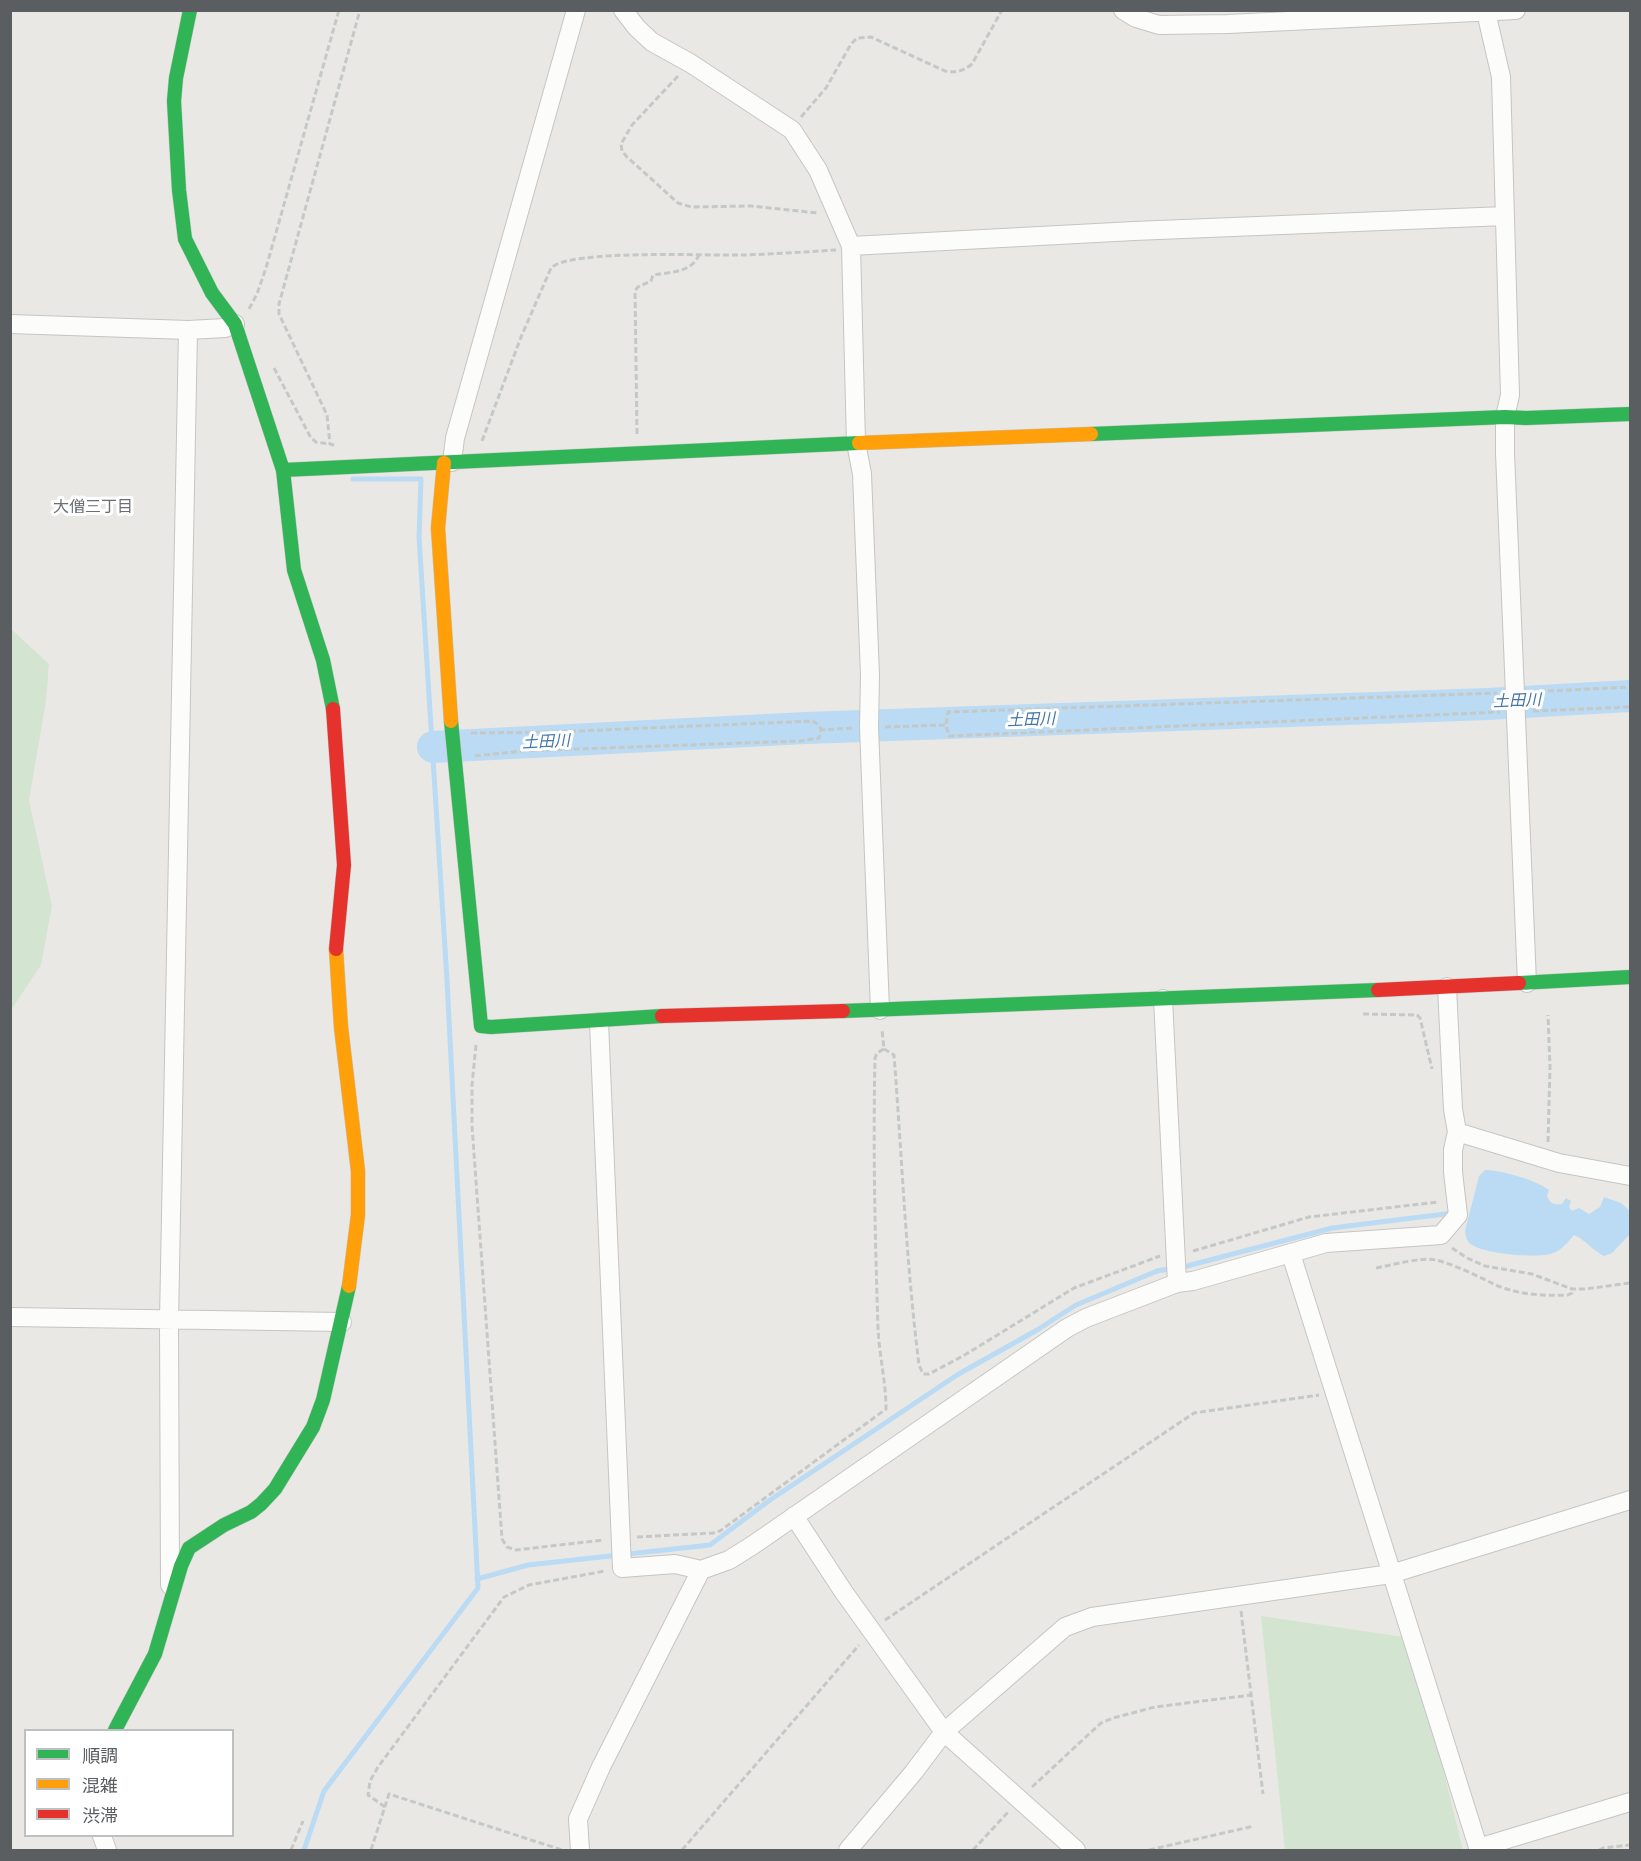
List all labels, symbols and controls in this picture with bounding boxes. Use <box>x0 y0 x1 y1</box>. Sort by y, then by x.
district label: 大僧三丁目 <box>53 497 133 517</box>
water label: 土田川 <box>1493 691 1541 711</box>
water label: 土田川 <box>1007 710 1055 730</box>
water label: 土田川 <box>522 731 570 753</box>
legend <box>24 1729 234 1837</box>
text: 順調 <box>82 1745 118 1766</box>
text: 混雑 <box>82 1775 118 1796</box>
text: 渋滞 <box>82 1805 118 1826</box>

